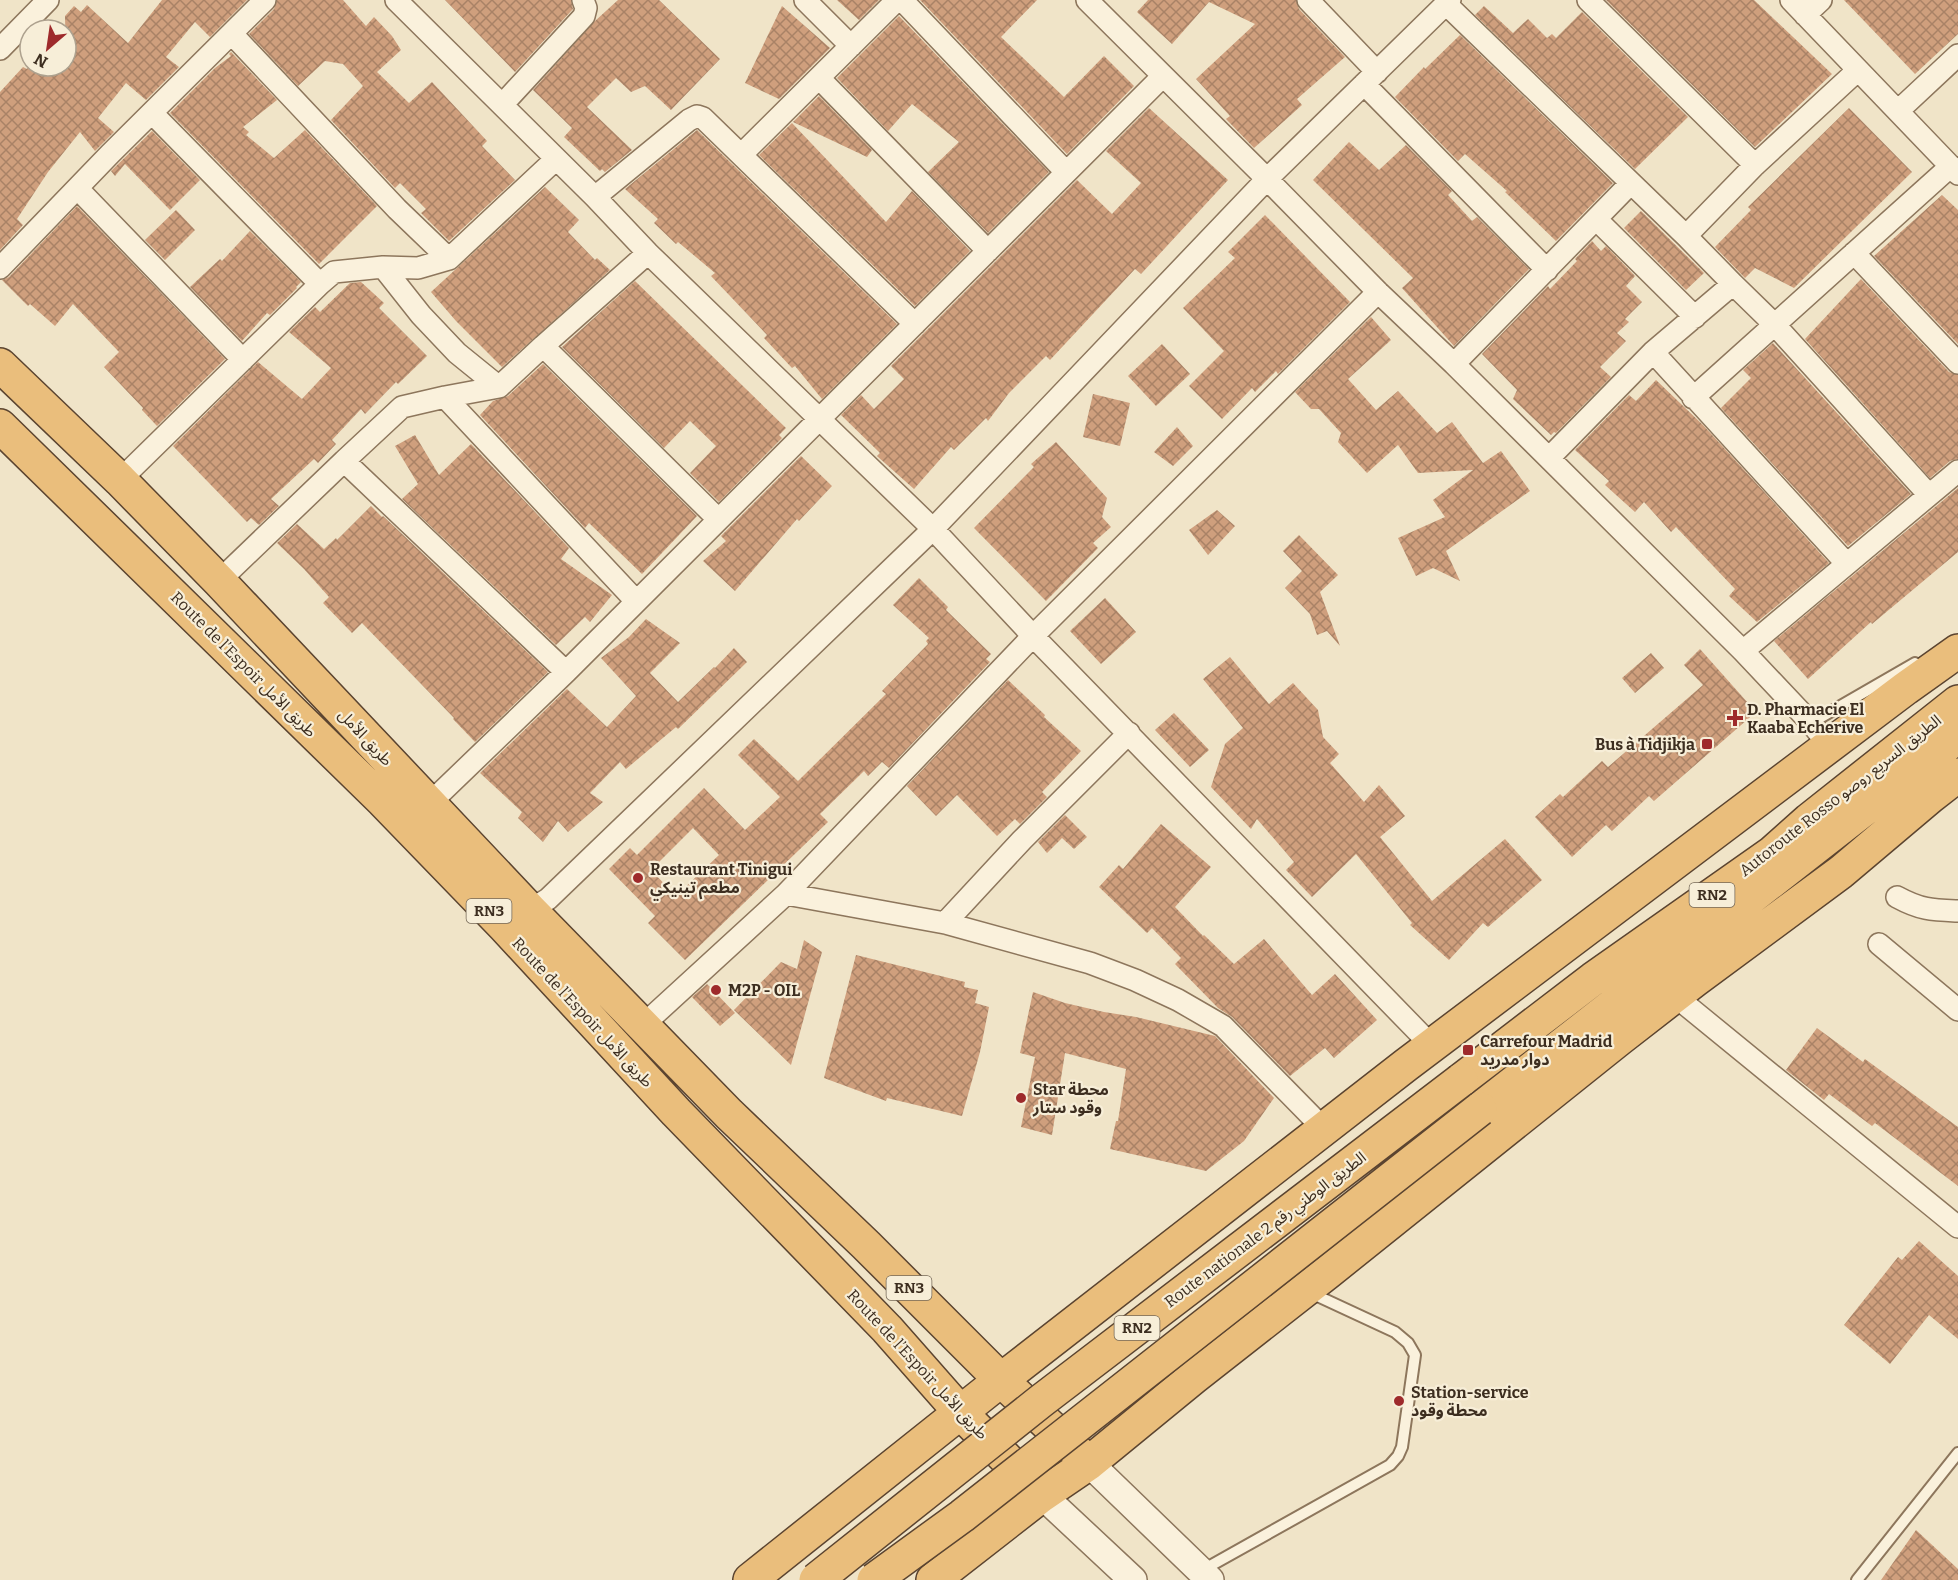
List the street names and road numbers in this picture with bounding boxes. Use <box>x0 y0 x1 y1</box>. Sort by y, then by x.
street label: Route de l’Espoir طريق الأمل <box>166 588 320 742</box>
street label: طريق الأمل <box>334 705 397 771</box>
street label: Autoroute Rosso الطريق السريع روصو <box>1736 711 1947 883</box>
road number: RN2 <box>1690 883 1734 907</box>
road number: RN3 <box>466 899 512 923</box>
street label: Route de l’Espoir طريق الأمل <box>508 934 657 1092</box>
street label: Route nationale الطريق الوطني رقم 2 <box>1161 1147 1372 1314</box>
road number: RN3 <box>886 1276 932 1300</box>
street label: Route de l’Espoir طريق الأمل <box>843 1286 992 1444</box>
road number: RN2 <box>1114 1316 1160 1340</box>

